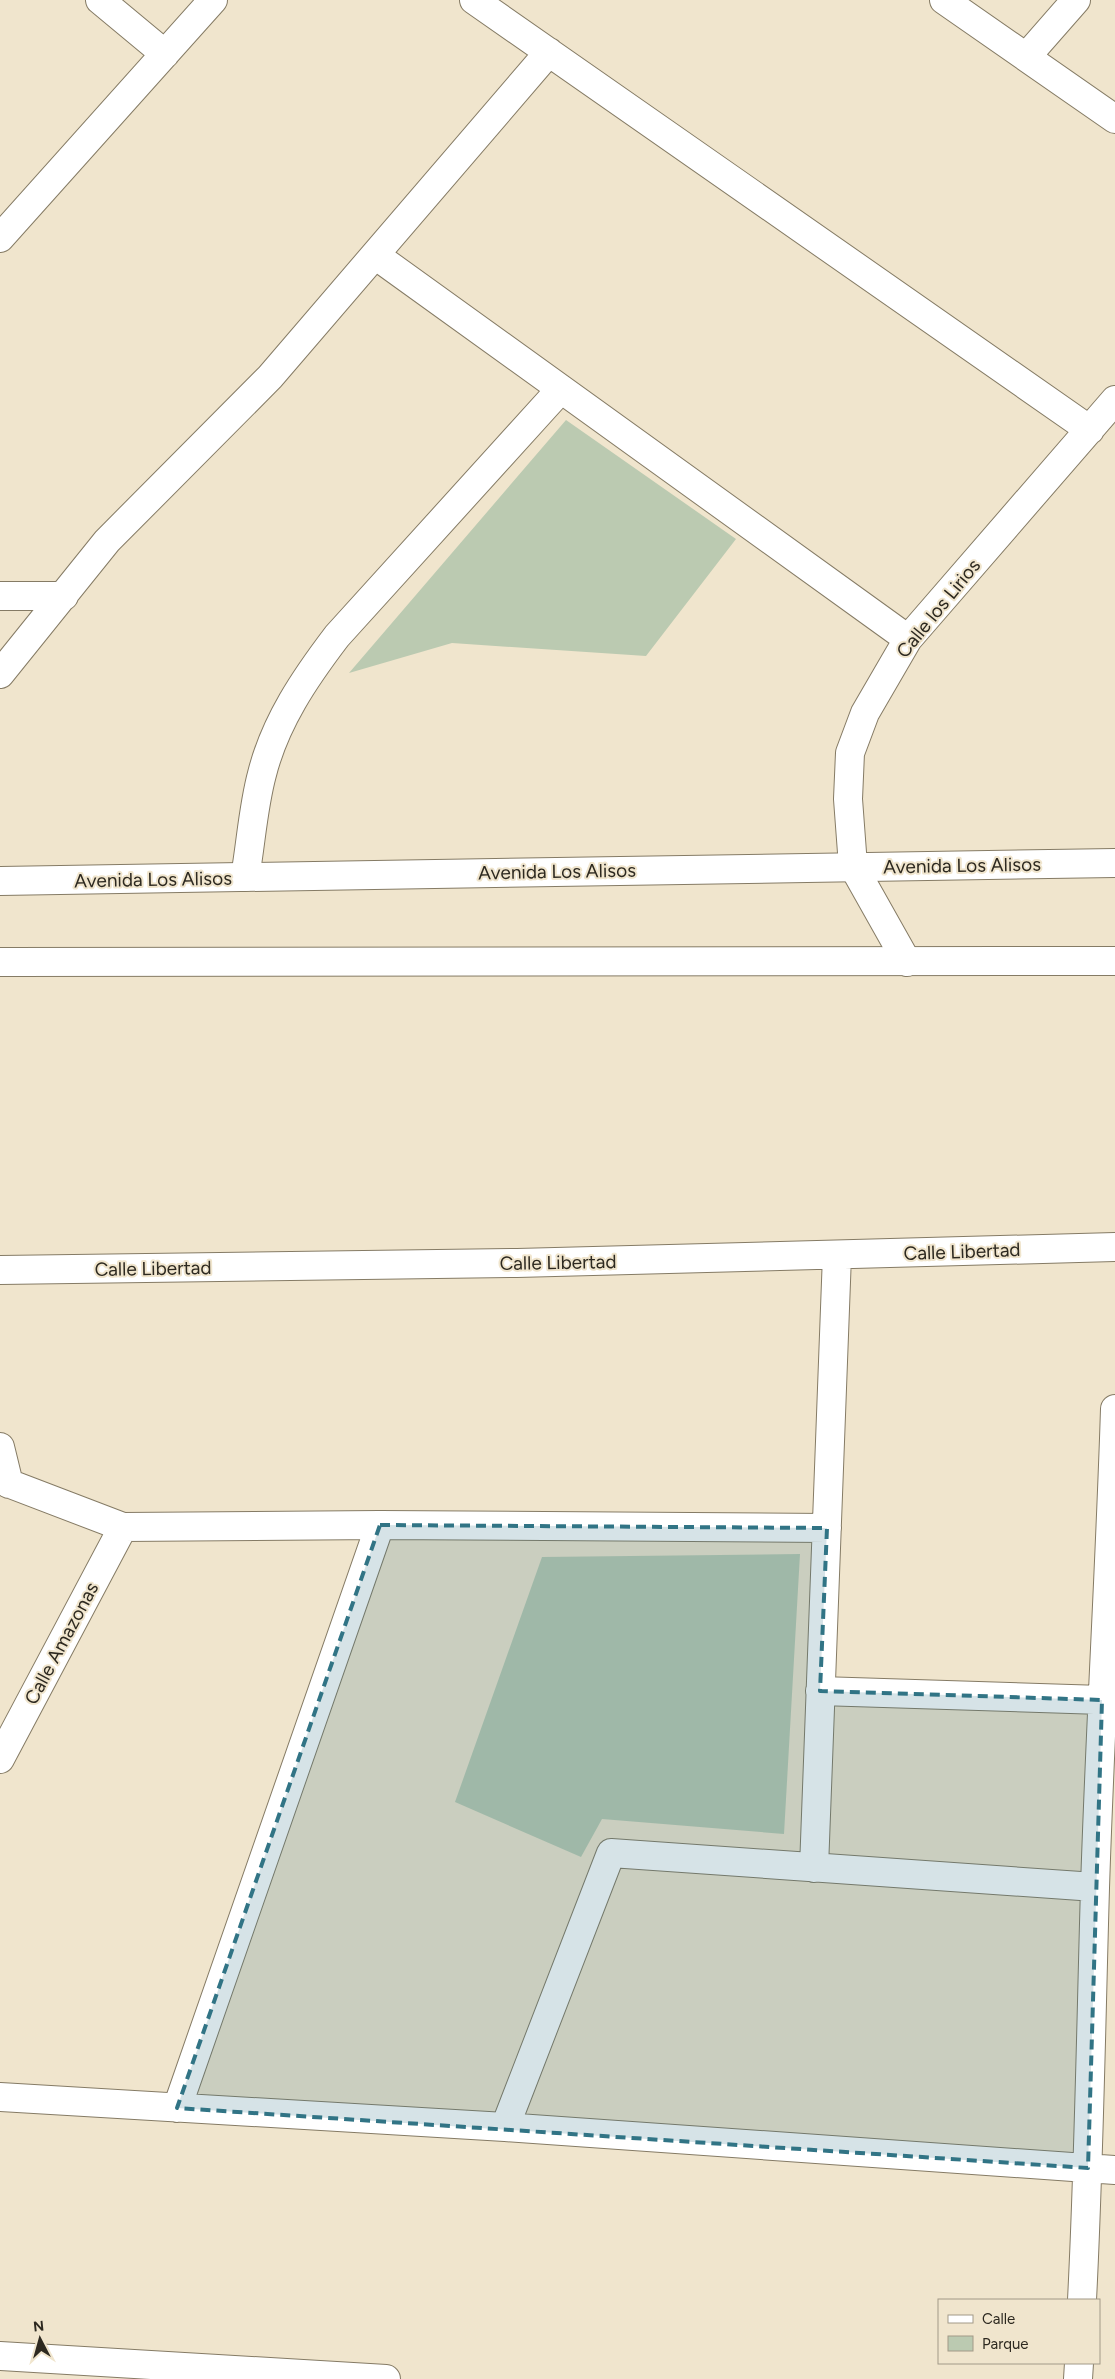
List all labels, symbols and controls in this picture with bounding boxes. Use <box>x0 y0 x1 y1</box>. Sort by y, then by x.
street label: Calle los Lirios <box>892 554 985 662</box>
street label: Avenida Los Alisos <box>883 853 1041 878</box>
street label: Avenida Los Alisos <box>478 859 636 884</box>
street label: Avenida Los Alisos <box>74 867 232 892</box>
street label: Calle Libertad <box>903 1238 1021 1265</box>
street label: Calle Libertad <box>499 1250 617 1275</box>
street label: Calle Libertad <box>94 1256 212 1281</box>
street label: Calle Amazonas <box>20 1578 103 1708</box>
legend <box>938 2299 1100 2364</box>
text: Calle <box>982 2310 1015 2328</box>
north arrow <box>15 2314 65 2364</box>
text: N <box>32 2318 45 2336</box>
text: Parque <box>982 2335 1029 2353</box>

